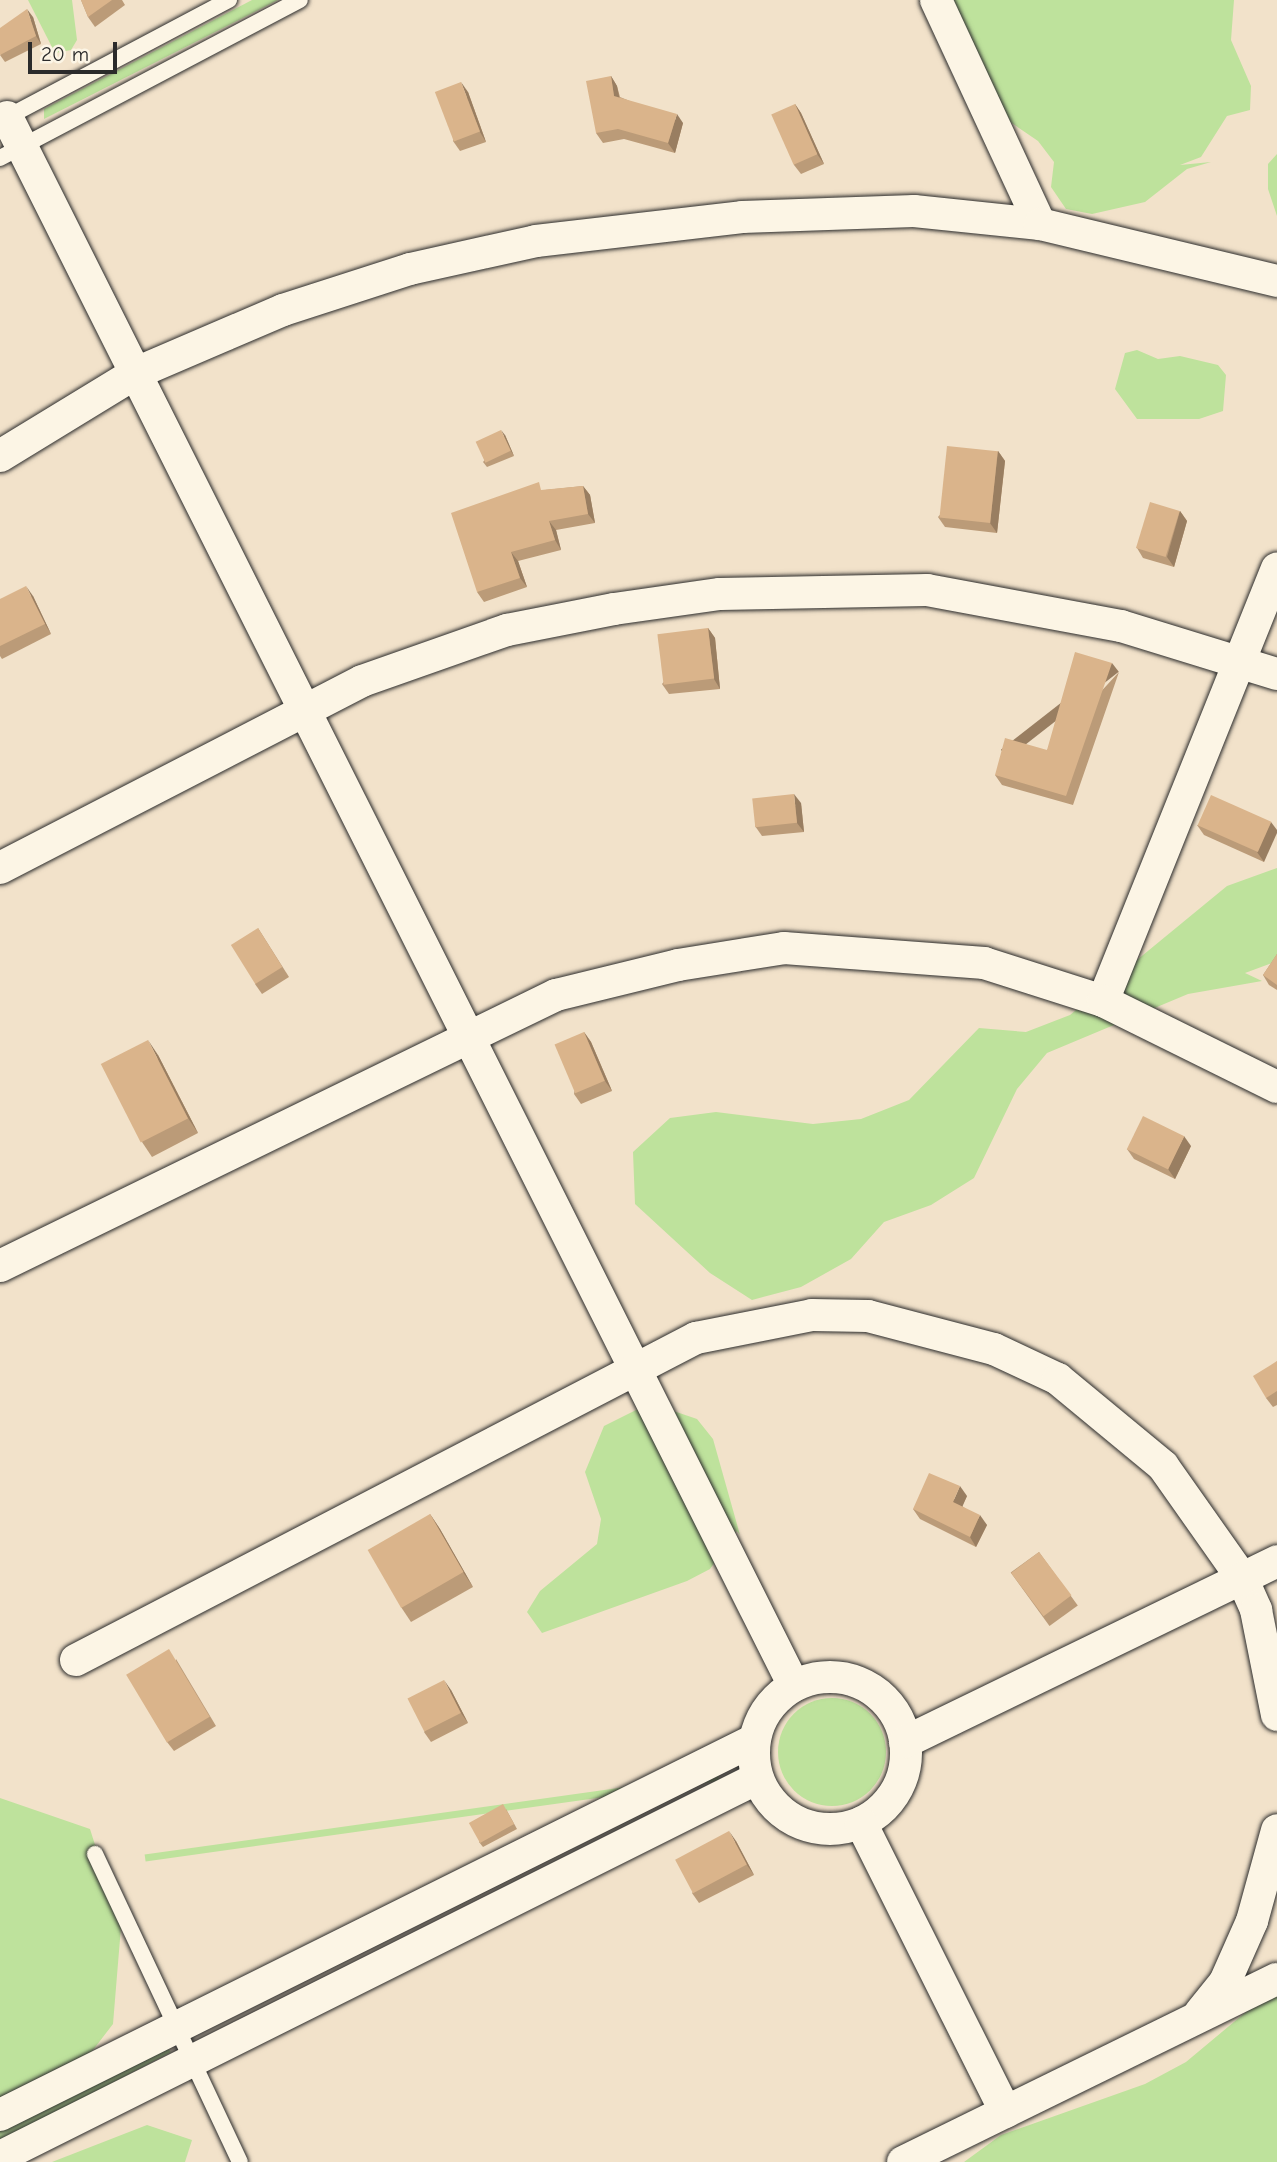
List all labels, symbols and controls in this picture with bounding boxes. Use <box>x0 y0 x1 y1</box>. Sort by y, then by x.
scale bar <box>32 28 121 72</box>
text: 20 m <box>41 42 89 66</box>

